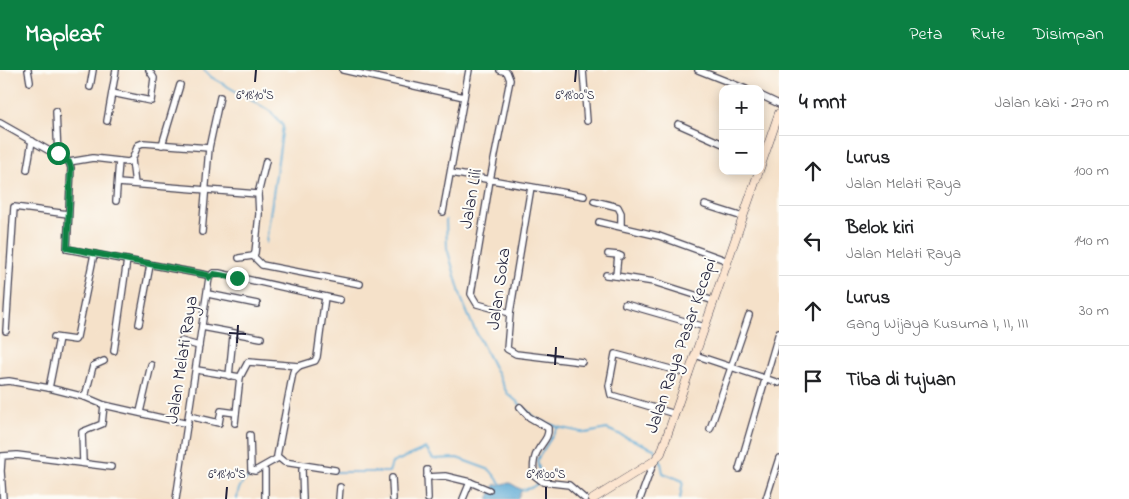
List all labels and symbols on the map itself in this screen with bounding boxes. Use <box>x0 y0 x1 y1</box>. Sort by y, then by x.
text: 6°18'10"S <box>236 87 274 105</box>
text: 6°18'00"S <box>556 87 595 105</box>
route start <box>47 142 70 165</box>
street label: Jalan Lili <box>454 167 490 231</box>
street label: Jalan Soka <box>481 246 519 332</box>
street label: Jalan Raya Pasar Kecapi <box>640 255 724 437</box>
route end <box>226 267 249 290</box>
street label: Jalan Melati Raya <box>160 294 206 426</box>
text: 6°18'10"S <box>208 466 246 484</box>
text: 6°18'00"S <box>527 466 566 484</box>

